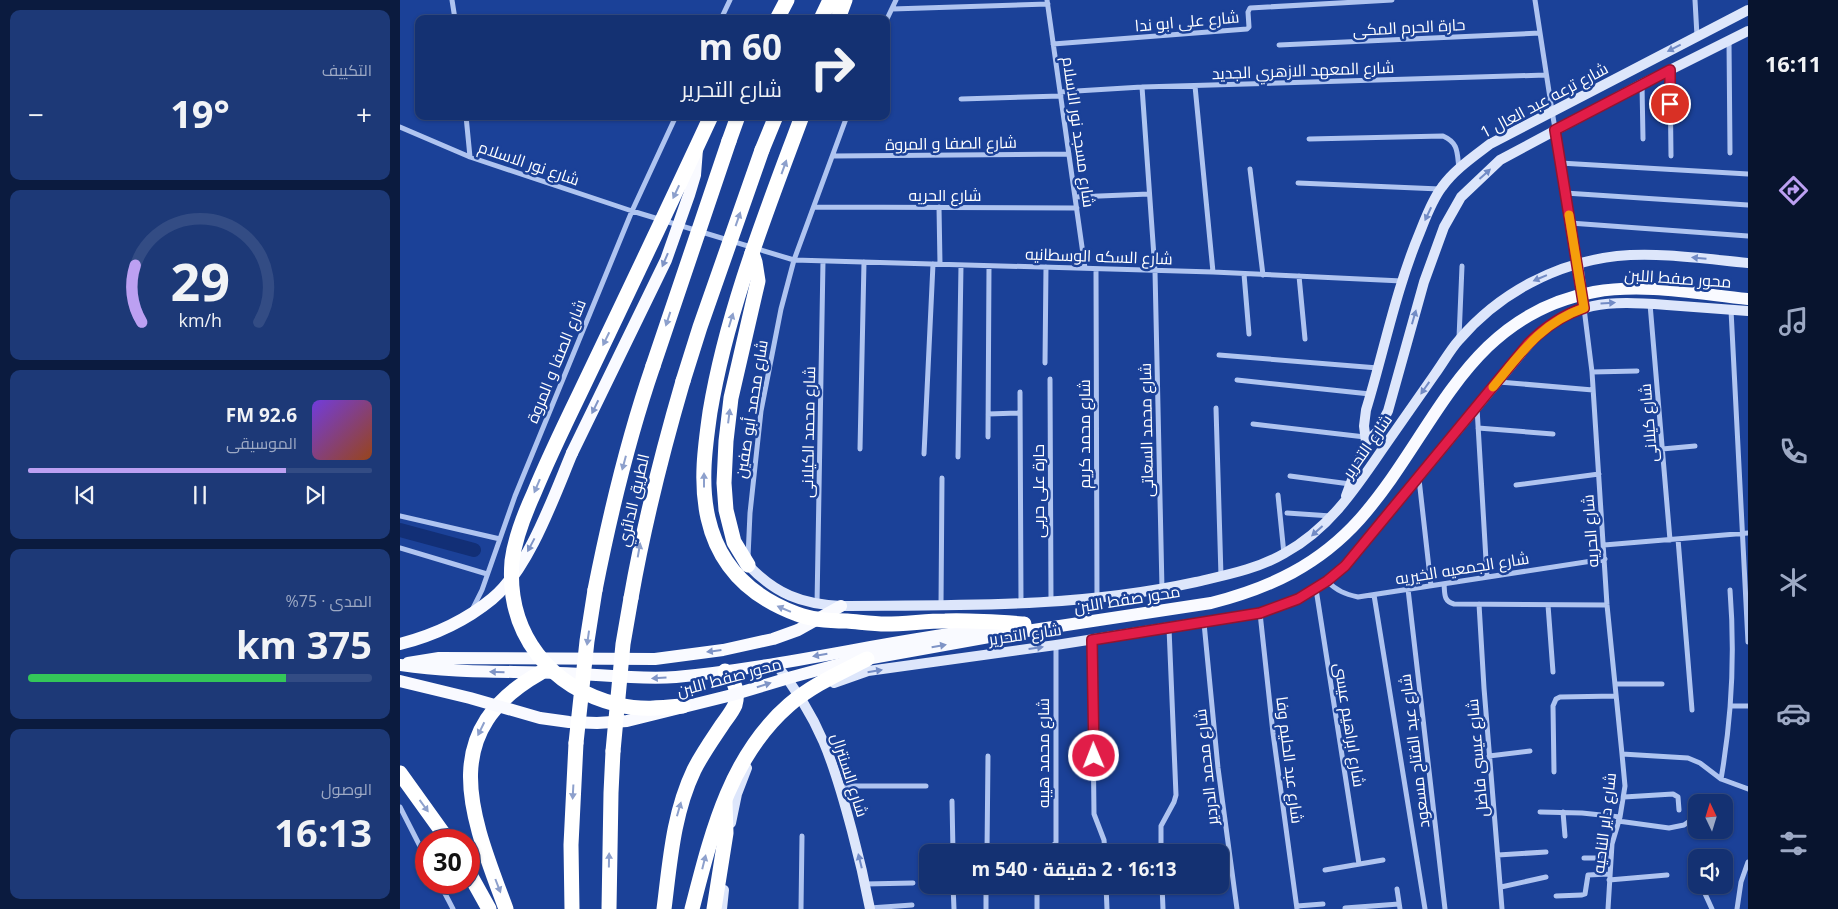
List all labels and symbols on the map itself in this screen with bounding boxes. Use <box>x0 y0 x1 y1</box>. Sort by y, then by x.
street label: شارع على ابو ندا <box>1134 5 1240 38</box>
street label: حارة الحرم المكى <box>1352 13 1466 42</box>
one-way arrow <box>1666 44 1681 52</box>
street label: شارع مسجد نور الاسلام <box>1057 55 1100 209</box>
street label: شارع المعهد الازهري الجديد <box>1211 56 1395 87</box>
street label: شارع ترعه عبد العال 1 <box>1476 57 1612 144</box>
pin <box>1649 83 1691 125</box>
street label: شارع الصفا و المروة <box>885 131 1017 156</box>
street label: شارع نور الاسلام <box>475 135 583 192</box>
one-way arrow <box>781 159 788 174</box>
one-way arrow <box>1478 168 1490 180</box>
street label: شارع الحريه <box>908 184 982 207</box>
one-way arrow <box>672 185 680 199</box>
one-way arrow <box>1423 207 1431 221</box>
one-way arrow <box>734 211 742 226</box>
street label: شارع السكه الوسطانيه <box>1025 242 1173 271</box>
one-way arrow <box>661 253 669 267</box>
one-way arrow <box>1691 254 1707 262</box>
street label: محور صفط اللبن <box>1624 263 1732 293</box>
one-way arrow <box>1533 274 1547 282</box>
street label: شارع الصفا و المروة <box>521 296 592 427</box>
one-way arrow <box>1600 299 1616 307</box>
one-way arrow <box>1411 310 1419 325</box>
one-way arrow <box>664 312 671 327</box>
one-way arrow <box>728 313 736 328</box>
one-way arrow <box>602 332 610 346</box>
street label: شارع محمد أبو صفين <box>729 338 774 480</box>
street label: شارع محمد السعاتى <box>1134 363 1159 497</box>
street label: شارع محمد الكيلانى <box>796 366 821 498</box>
street label: شارع محمد كريم <box>1073 379 1096 489</box>
one-way arrow <box>1420 382 1430 395</box>
street label: شارع كيلانى <box>1634 383 1663 463</box>
one-way arrow <box>591 400 599 414</box>
one-way arrow <box>725 408 733 424</box>
street label: شارع التحرير <box>1336 410 1398 484</box>
street label: حارة على حربى <box>1027 444 1049 538</box>
street label: الطريق الدائري <box>612 451 657 549</box>
one-way arrow <box>619 455 627 470</box>
one-way arrow <box>700 472 708 488</box>
one-way arrow <box>532 479 540 493</box>
street label: شارع الحريه <box>1576 494 1605 568</box>
one-way arrow <box>1311 525 1323 537</box>
one-way arrow <box>527 538 535 553</box>
one-way arrow <box>636 541 644 557</box>
street label: شارع الجمعيه الخيريه <box>1393 547 1531 590</box>
street label: محور صفط اللبن <box>1072 580 1182 618</box>
one-way arrow <box>777 605 791 613</box>
street label: شارع التحرير <box>986 618 1063 651</box>
one-way arrow <box>583 630 591 646</box>
one-way arrow <box>932 642 948 650</box>
one-way arrow <box>1028 644 1044 652</box>
one-way arrow <box>706 647 722 655</box>
one-way arrow <box>811 651 827 659</box>
street label: محور صفط اللبن <box>674 652 784 702</box>
street label: شارع ابراهيم عيسى <box>1328 661 1371 789</box>
one-way arrow <box>867 666 883 674</box>
one-way arrow <box>488 667 504 675</box>
street label: شارع عبد الفتاح مسعود <box>1394 673 1435 829</box>
one-way arrow <box>651 674 667 682</box>
one-way arrow <box>757 681 772 689</box>
street label: شارع عبد الحليم وفا <box>1270 695 1309 825</box>
street label: شارع محمد هيبه <box>1032 698 1055 808</box>
street label: شارع عيسى فاضل <box>1461 698 1494 818</box>
street label: شارع محمد الدردير <box>1189 708 1224 827</box>
one-way arrow <box>477 722 485 737</box>
position arrow <box>1067 729 1119 781</box>
street label: شارع السنترال <box>825 730 874 820</box>
street label: شارع داير الناحيه <box>1587 771 1622 875</box>
one-way arrow <box>568 784 576 800</box>
north arrow <box>1688 794 1732 839</box>
one-way arrow <box>419 799 429 813</box>
one-way arrow <box>676 801 684 816</box>
speed limit sign: 30 <box>415 829 480 894</box>
one-way arrow <box>605 852 613 868</box>
one-way arrow <box>700 854 708 869</box>
one-way arrow <box>855 854 863 869</box>
one-way arrow <box>494 879 502 894</box>

